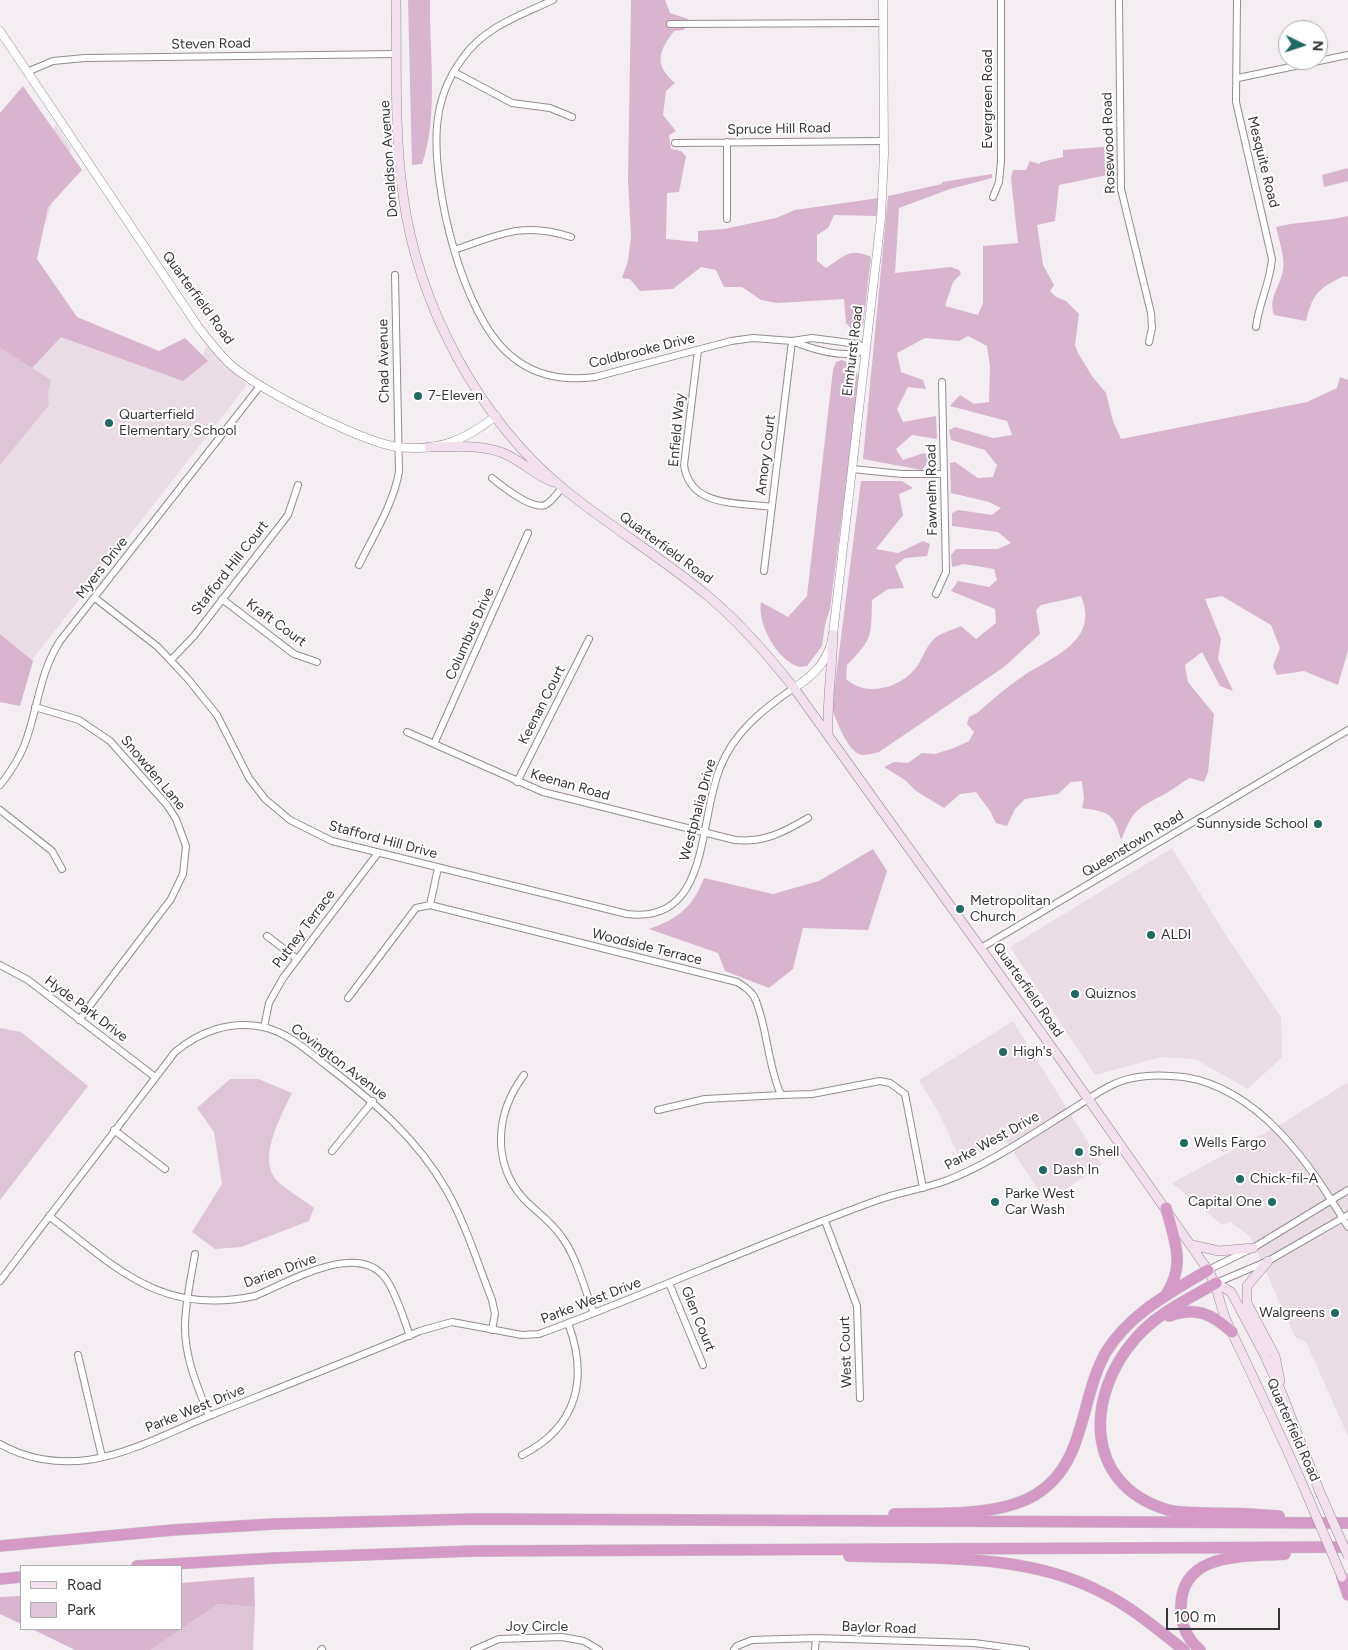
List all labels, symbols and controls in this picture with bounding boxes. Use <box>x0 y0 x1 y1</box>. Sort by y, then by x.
north arrow <box>1278 20 1328 70</box>
street label: Steven Road <box>171 35 251 53</box>
text: N <box>1309 40 1326 52</box>
street label: Evergreen Road <box>980 49 996 149</box>
street label: Rosewood Road <box>1099 92 1119 194</box>
street label: Donaldson Avenue <box>377 100 401 218</box>
street label: Mesquite Road <box>1244 114 1282 210</box>
street label: Spruce Hill Road <box>727 120 831 138</box>
street label: Quarterfield Road <box>159 248 237 348</box>
street label: Elmhurst Road <box>839 305 867 397</box>
street label: Chad Avenue <box>375 319 393 403</box>
street label: Coldbrooke Drive <box>587 330 697 372</box>
place label: 7-Eleven <box>428 388 483 404</box>
marker: 7-Eleven <box>412 390 424 402</box>
street label: Enfield Way <box>665 392 689 468</box>
place label: Quarterfield Elementary School <box>119 407 237 440</box>
street label: Amory Court <box>753 414 779 496</box>
marker: Quarterfield Elementary School <box>103 417 115 429</box>
street label: Fawnelm Road <box>923 444 941 536</box>
street label: Quarterfield Road <box>616 509 716 587</box>
street label: Stafford Hill Court <box>188 517 272 619</box>
street label: Myers Drive <box>73 534 131 602</box>
street label: Columbus Drive <box>442 585 498 683</box>
street label: Kraft Court <box>243 596 309 650</box>
street label: Keenan Court <box>515 663 569 747</box>
street label: Snowden Lane <box>117 732 189 814</box>
street label: Westphalia Drive <box>676 757 720 863</box>
street label: Keenan Road <box>528 766 612 804</box>
street label: Queenstown Road <box>1079 807 1187 881</box>
place label: Sunnyside School <box>1196 816 1308 832</box>
street label: Stafford Hill Drive <box>327 817 439 863</box>
marker: Sunnyside School <box>1312 818 1324 830</box>
street label: Putney Terrace <box>269 887 339 971</box>
place label: Metropolitan Church <box>970 893 1051 926</box>
marker: Metropolitan Church <box>954 903 966 915</box>
street label: Woodside Terrace <box>590 925 704 969</box>
place label: ALDI <box>1161 927 1191 943</box>
marker: ALDI <box>1145 929 1157 941</box>
street label: Quarterfield Road <box>989 940 1067 1040</box>
street label: Hyde Park Drive <box>41 972 131 1046</box>
place label: Quiznos <box>1085 986 1136 1002</box>
marker: Quiznos <box>1069 988 1081 1000</box>
street label: Covington Avenue <box>287 1020 391 1104</box>
place label: High's <box>1013 1044 1052 1060</box>
marker: High's <box>997 1046 1009 1058</box>
street label: Parke West Drive <box>942 1108 1042 1174</box>
place label: Wells Fargo <box>1194 1135 1266 1151</box>
marker: Wells Fargo <box>1178 1137 1190 1149</box>
place label: Shell <box>1089 1144 1119 1160</box>
marker: Shell <box>1073 1146 1085 1158</box>
place label: Dash In <box>1053 1162 1099 1178</box>
marker: Dash In <box>1037 1164 1049 1176</box>
place label: Chick-fil-A <box>1250 1171 1318 1187</box>
marker: Chick-fil-A <box>1234 1173 1246 1185</box>
place label: Parke West Car Wash <box>1005 1186 1075 1218</box>
place label: Capital One <box>1188 1194 1262 1210</box>
marker: Parke West Car Wash <box>989 1196 1001 1208</box>
marker: Capital One <box>1266 1196 1278 1208</box>
street label: Darien Drive <box>241 1250 319 1292</box>
street label: Parke West Drive <box>539 1274 643 1328</box>
street label: Glen Court <box>677 1284 719 1354</box>
place label: Walgreens <box>1259 1305 1325 1321</box>
marker: Walgreens <box>1329 1307 1341 1319</box>
street label: West Court <box>836 1316 856 1388</box>
street label: Quarterfield Road <box>1263 1376 1323 1484</box>
street label: Parke West Drive <box>143 1381 247 1437</box>
legend <box>20 1565 182 1630</box>
text: Road <box>67 1576 102 1594</box>
scale bar <box>1168 1598 1282 1630</box>
text: Park <box>67 1601 96 1619</box>
text: 100 m <box>1174 1608 1216 1626</box>
street label: Baylor Road <box>841 1618 917 1638</box>
street label: Joy Circle <box>506 1619 568 1635</box>

